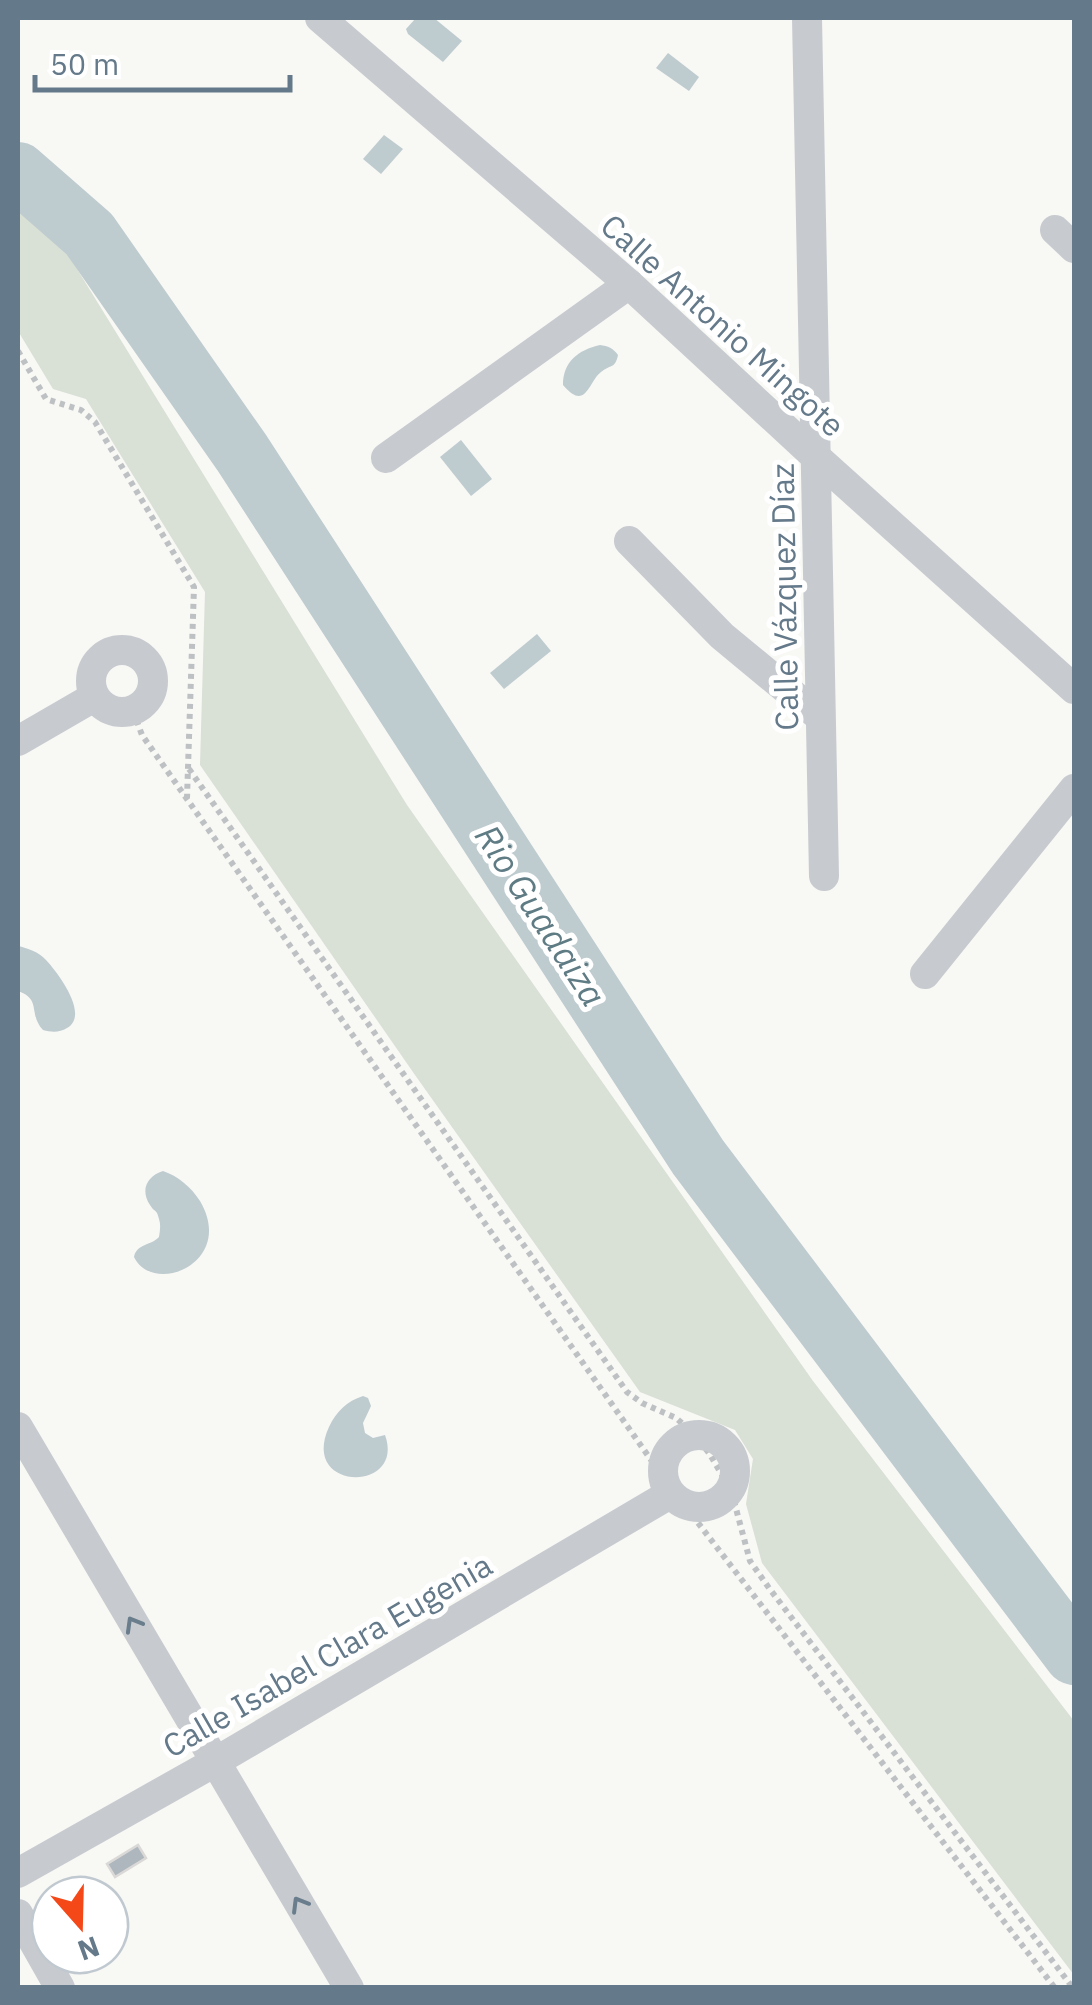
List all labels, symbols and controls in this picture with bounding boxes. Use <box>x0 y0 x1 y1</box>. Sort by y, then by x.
scale bar <box>35 30 290 92</box>
text: 50 m <box>50 44 119 83</box>
street label: Calle Antonio Mingote <box>592 204 854 446</box>
street label: Calle Vázquez Díaz <box>761 463 807 731</box>
water label: Rio Guadaiza <box>465 815 617 1015</box>
street label: Calle Isabel Clara Eugenia <box>155 1543 499 1767</box>
one-way arrow <box>126 1617 146 1635</box>
north arrow <box>30 1875 130 1975</box>
one-way arrow <box>292 1897 311 1915</box>
text: N <box>73 1928 105 1970</box>

